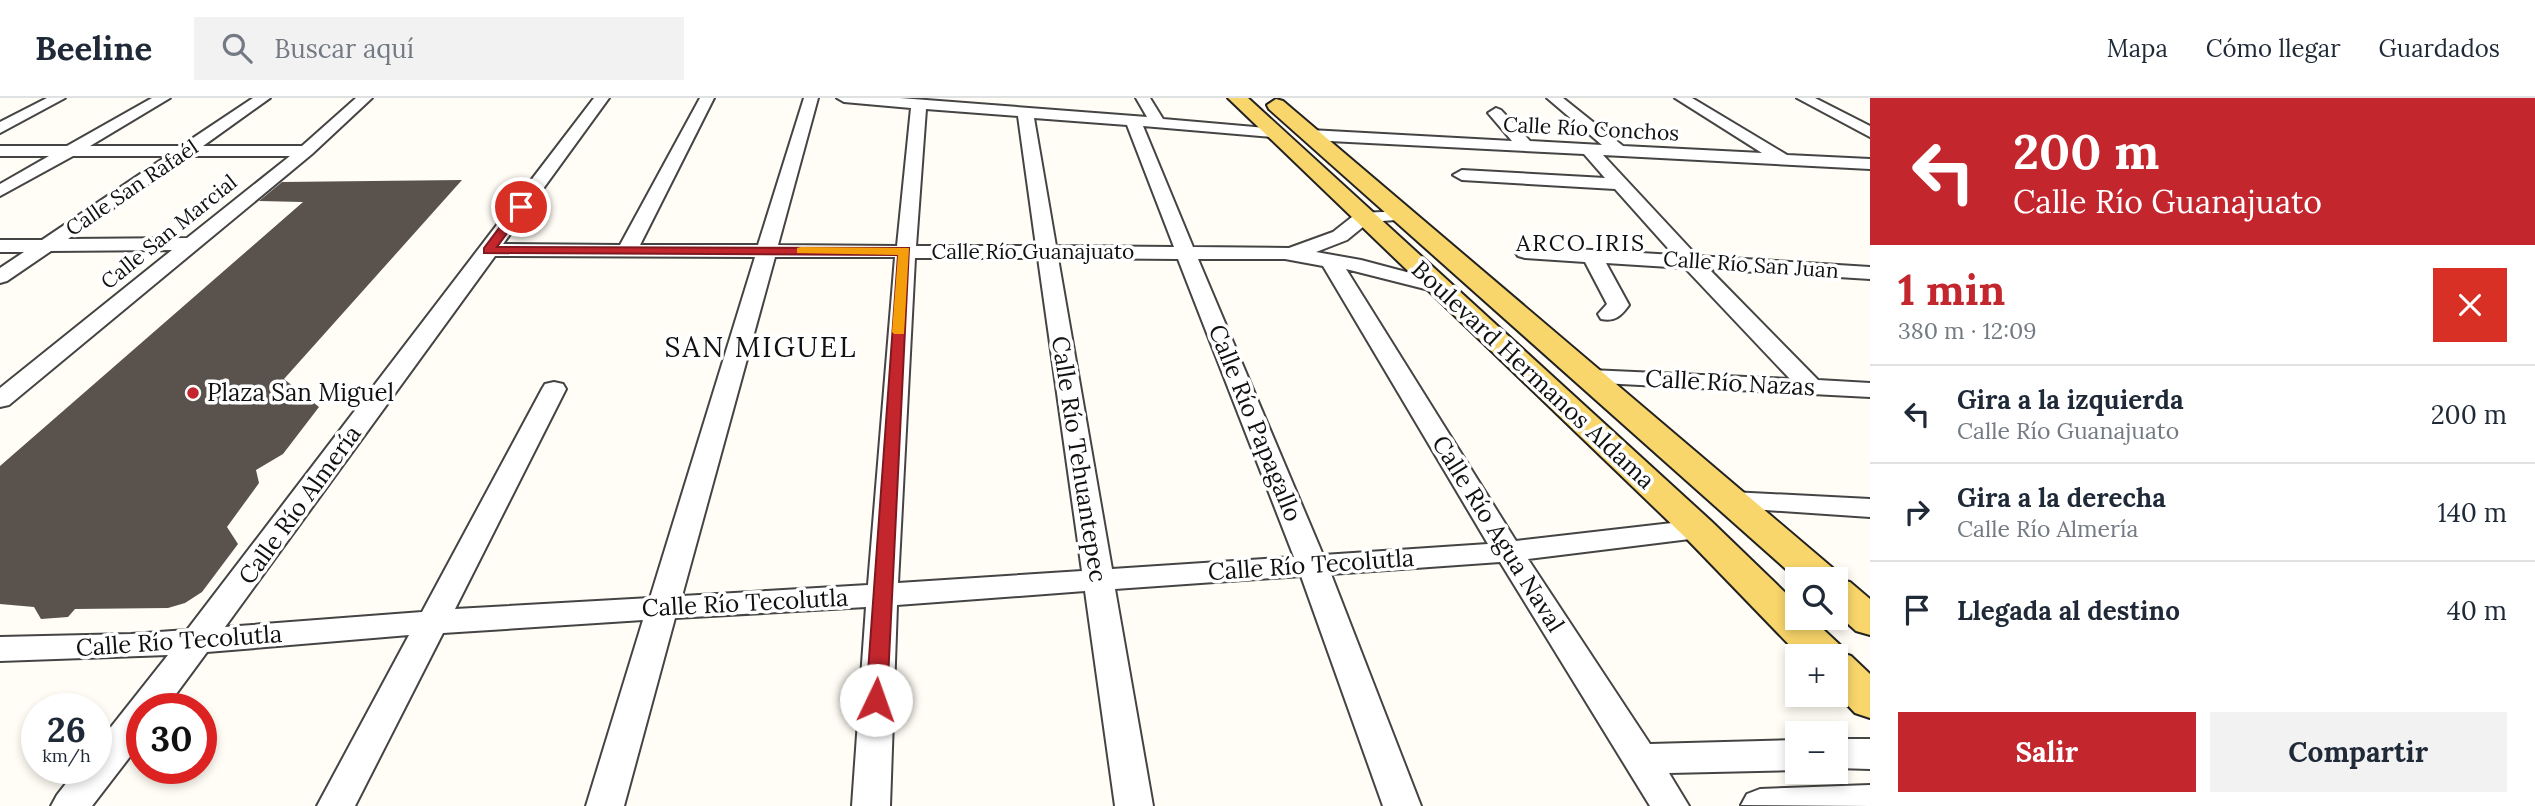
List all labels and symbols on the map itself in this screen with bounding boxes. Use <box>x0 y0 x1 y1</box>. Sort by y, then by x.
street label: Calle Río Conchos <box>1502 110 1680 147</box>
street label: Calle San Rafaél <box>60 133 203 242</box>
street label: Calle San Marcial <box>95 168 242 295</box>
pin <box>491 177 551 237</box>
district label: ARCO IRIS <box>1515 228 1646 257</box>
street label: Calle Río Guanajuato <box>932 238 1134 265</box>
street label: Calle Río San Juan <box>1662 245 1840 284</box>
street label: Boulevard Hermanos Aldama <box>1405 254 1661 496</box>
street label: Calle Río Papagallo <box>1202 320 1309 526</box>
district label: SAN MIGUEL <box>665 329 857 365</box>
street label: Calle Río Tehuantepec <box>1045 334 1114 584</box>
street label: Calle Río Nazas <box>1644 363 1816 402</box>
place label: Plaza San Miguel <box>207 377 394 408</box>
marker: Plaza San Miguel <box>185 385 201 401</box>
street label: Calle Río Almería <box>231 419 368 590</box>
street label: Calle Río Agua Naval <box>1425 430 1571 638</box>
street label: Calle Río Tecolutla <box>1207 542 1415 587</box>
street label: Calle Río Tecolutla <box>641 582 849 623</box>
street label: Calle Río Tecolutla <box>75 618 283 663</box>
position arrow <box>839 663 913 737</box>
speed limit sign: 30 <box>126 693 217 784</box>

